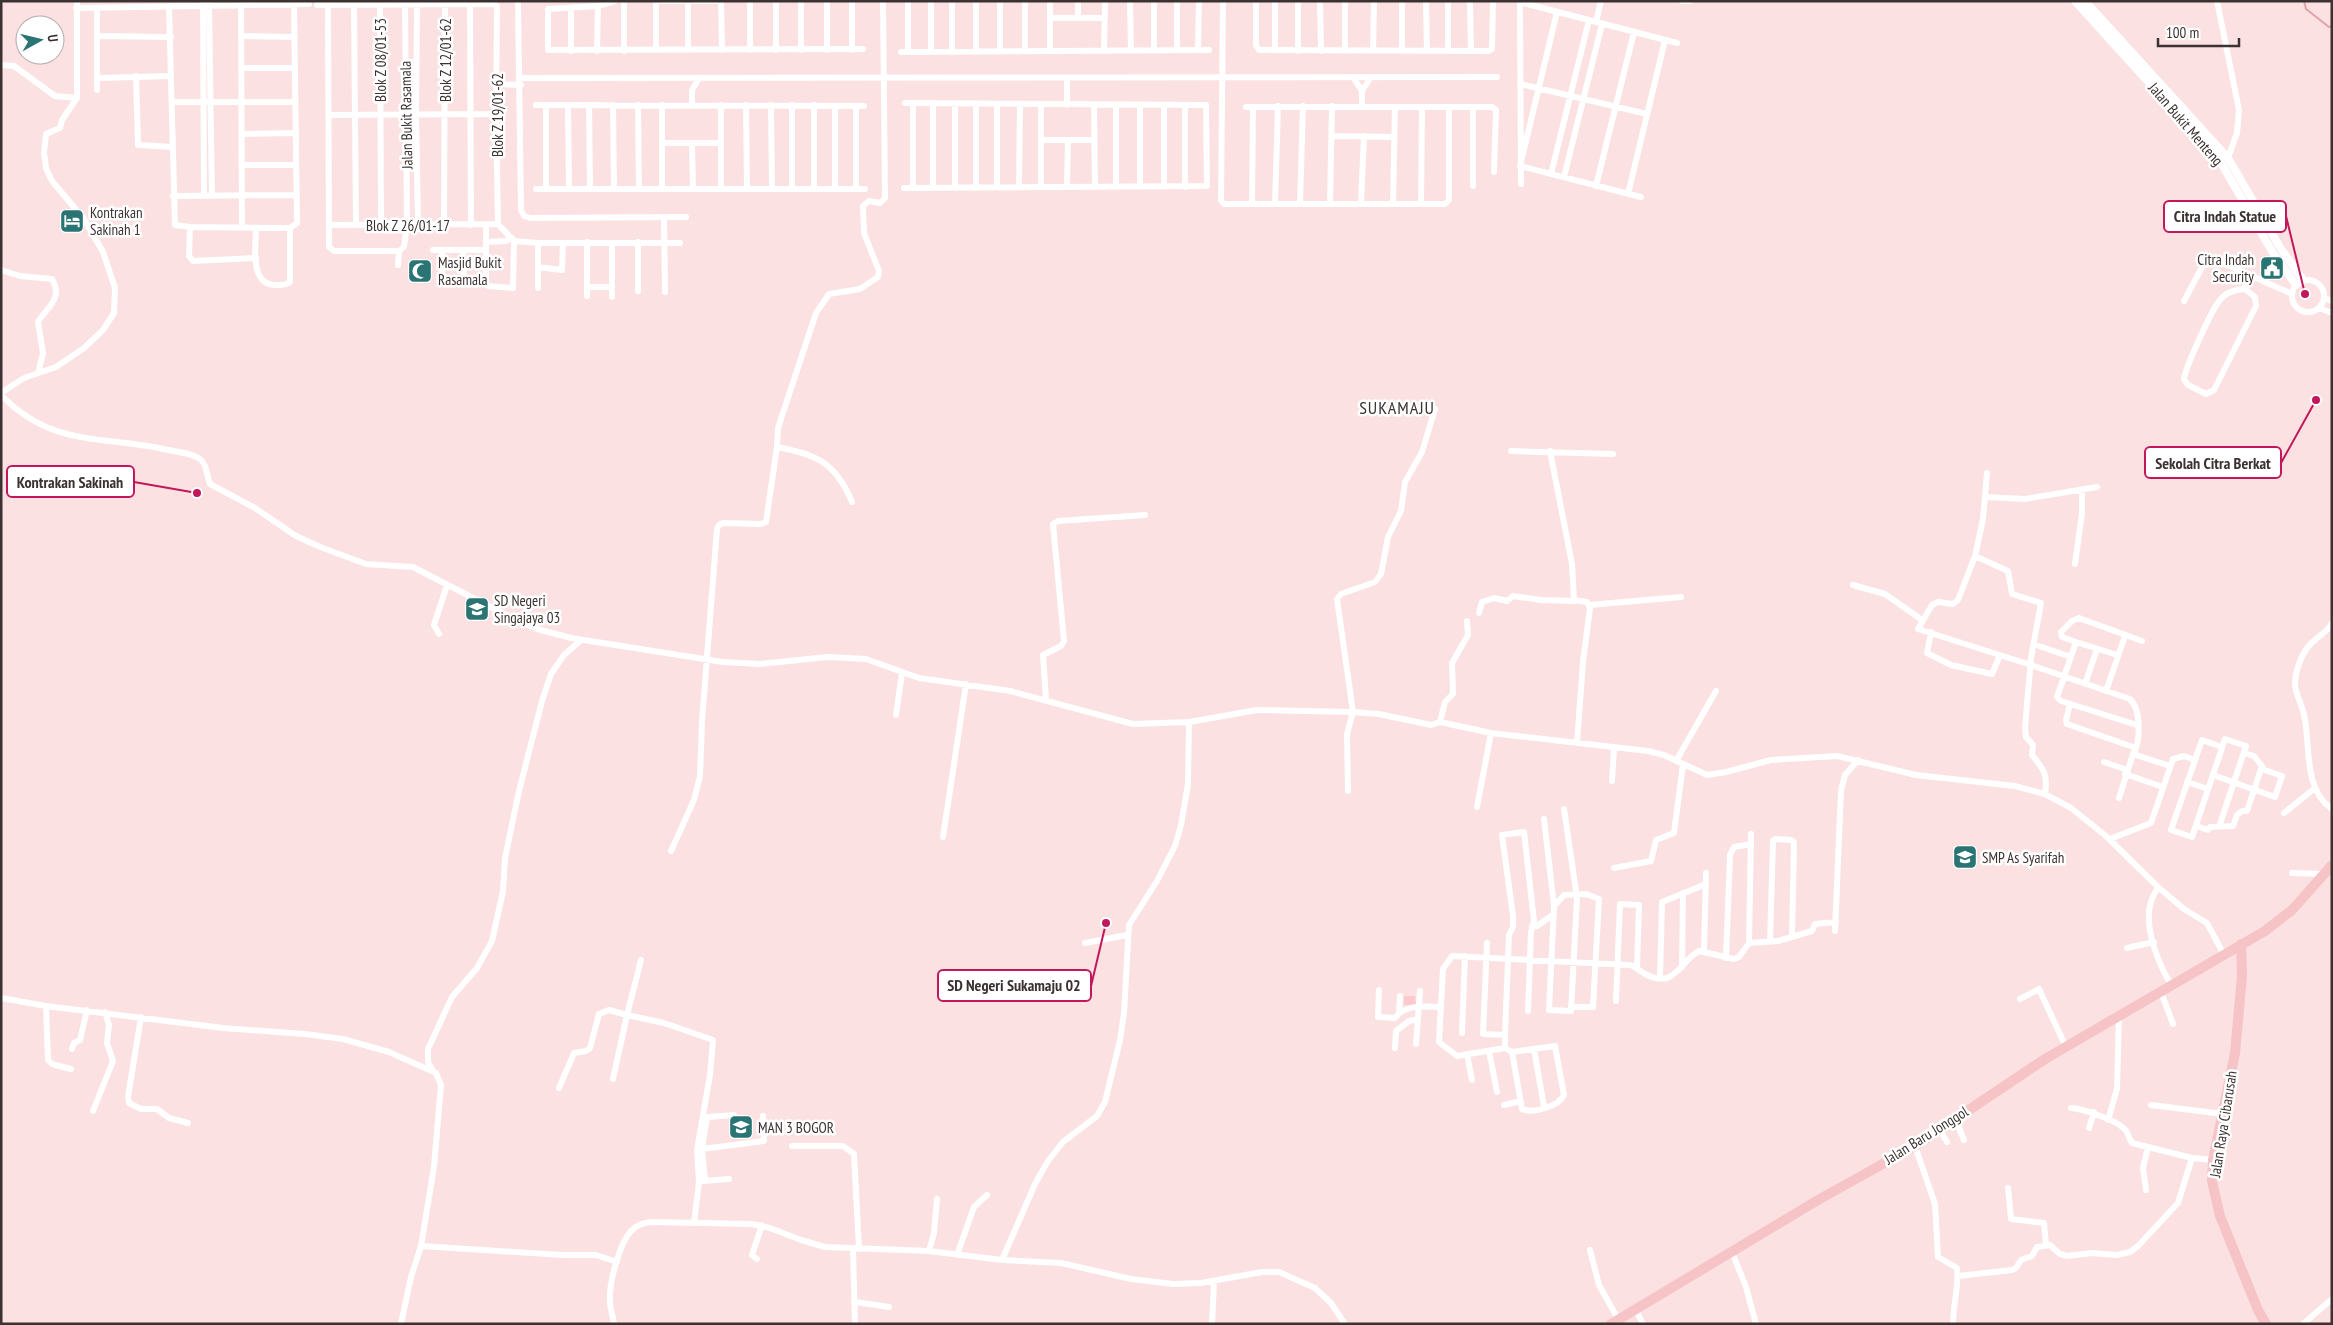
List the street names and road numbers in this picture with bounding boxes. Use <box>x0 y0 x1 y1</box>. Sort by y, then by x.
street label: Blok Z 08/01-53 <box>371 18 390 102</box>
street label: Blok Z 12/01-62 <box>436 18 455 102</box>
street label: Jalan Bukit Rasamala <box>396 61 416 170</box>
street label: Blok Z 19/01-62 <box>488 73 507 157</box>
street label: Jalan Bukit Menteng <box>2144 78 2227 170</box>
street label: Blok Z 26/01-17 <box>366 216 450 235</box>
street label: Jalan Raya Cibarusah <box>2205 1069 2241 1180</box>
street label: Jalan Baru Jonggol <box>1880 1101 1972 1169</box>

